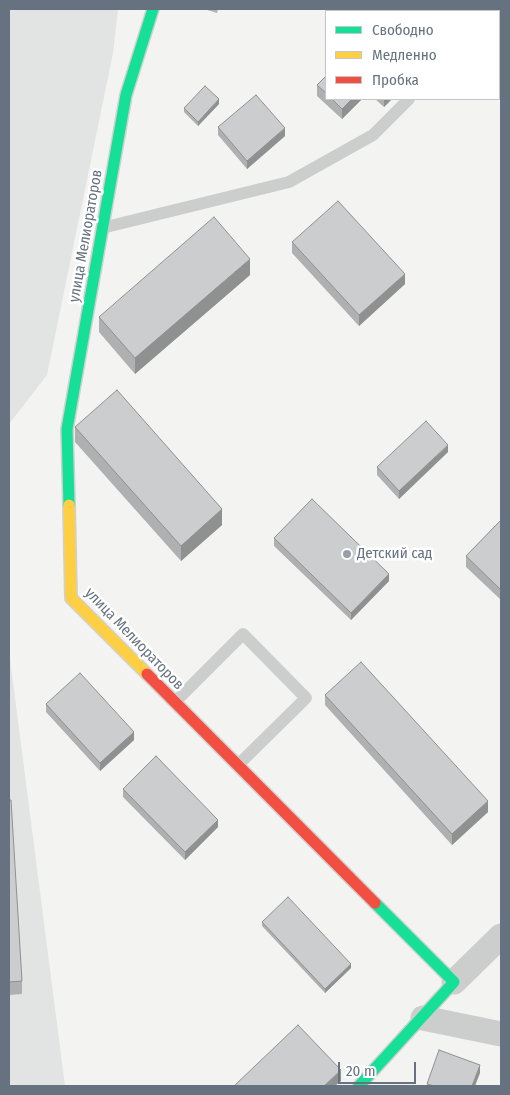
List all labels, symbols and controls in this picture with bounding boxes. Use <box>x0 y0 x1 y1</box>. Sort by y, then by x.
legend <box>325 10 500 100</box>
text: Свободно <box>372 21 434 39</box>
text: Медленно <box>372 46 437 64</box>
text: Пробка <box>372 71 419 89</box>
street label: улица Мелиораторов <box>65 168 107 304</box>
place label: Детский сад <box>357 545 432 563</box>
marker: Детский сад <box>341 548 353 560</box>
street label: улица Мелиораторов <box>81 584 187 694</box>
scale bar <box>340 1052 418 1084</box>
text: 20 m <box>346 1062 376 1080</box>

